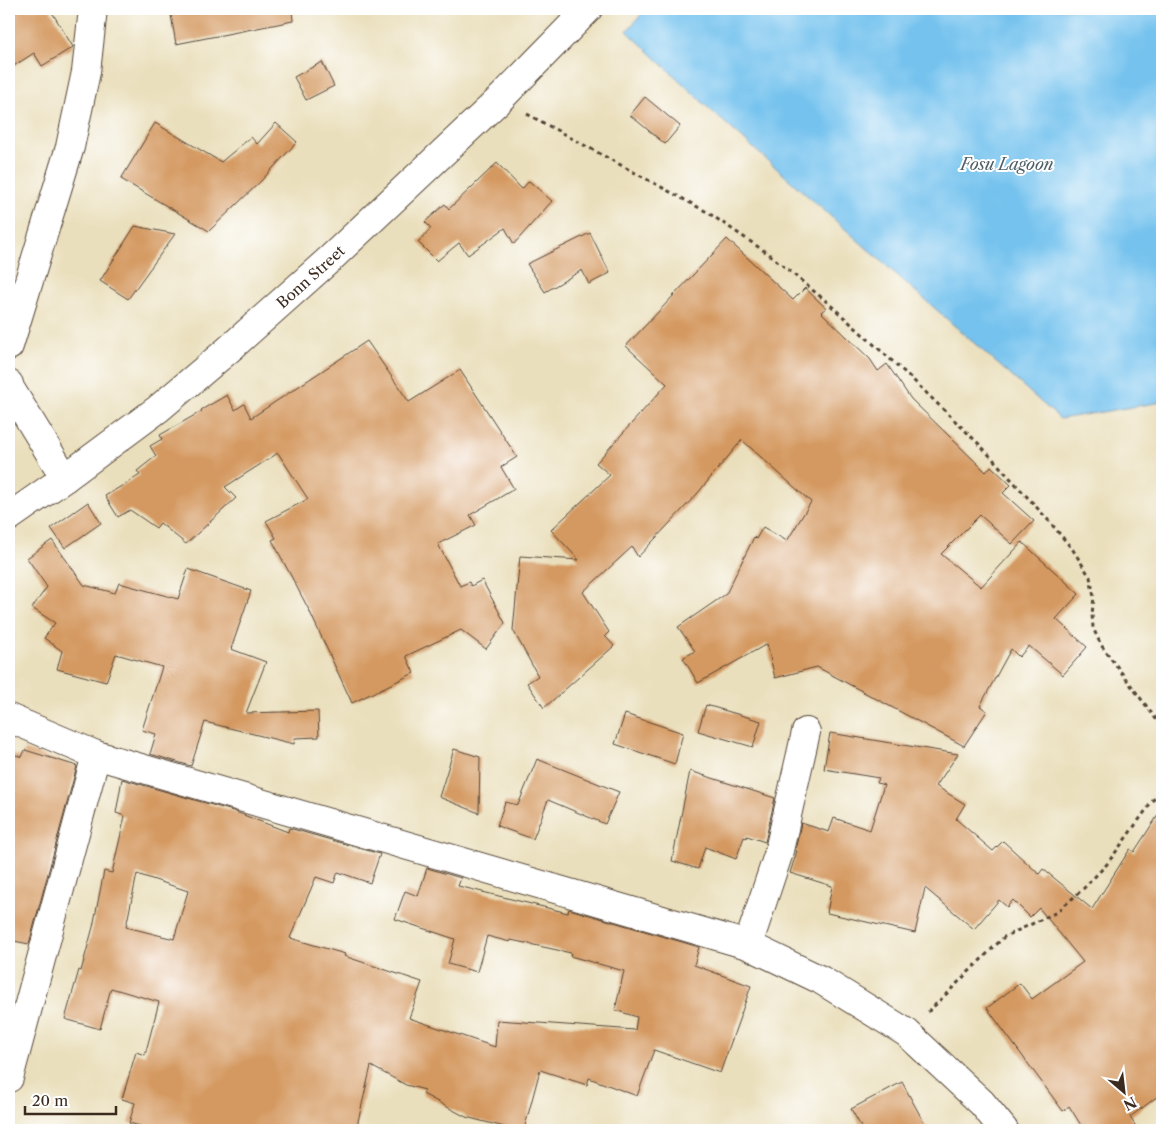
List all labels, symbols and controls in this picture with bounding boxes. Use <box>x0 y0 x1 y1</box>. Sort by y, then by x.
water label: Fosu Lagoon <box>959 154 1053 174</box>
street label: Bonn Street <box>272 240 349 312</box>
north arrow <box>1098 1066 1148 1116</box>
scale bar <box>25 1084 116 1116</box>
text: 20 m <box>32 1091 68 1110</box>
text: N <box>1121 1093 1140 1114</box>

